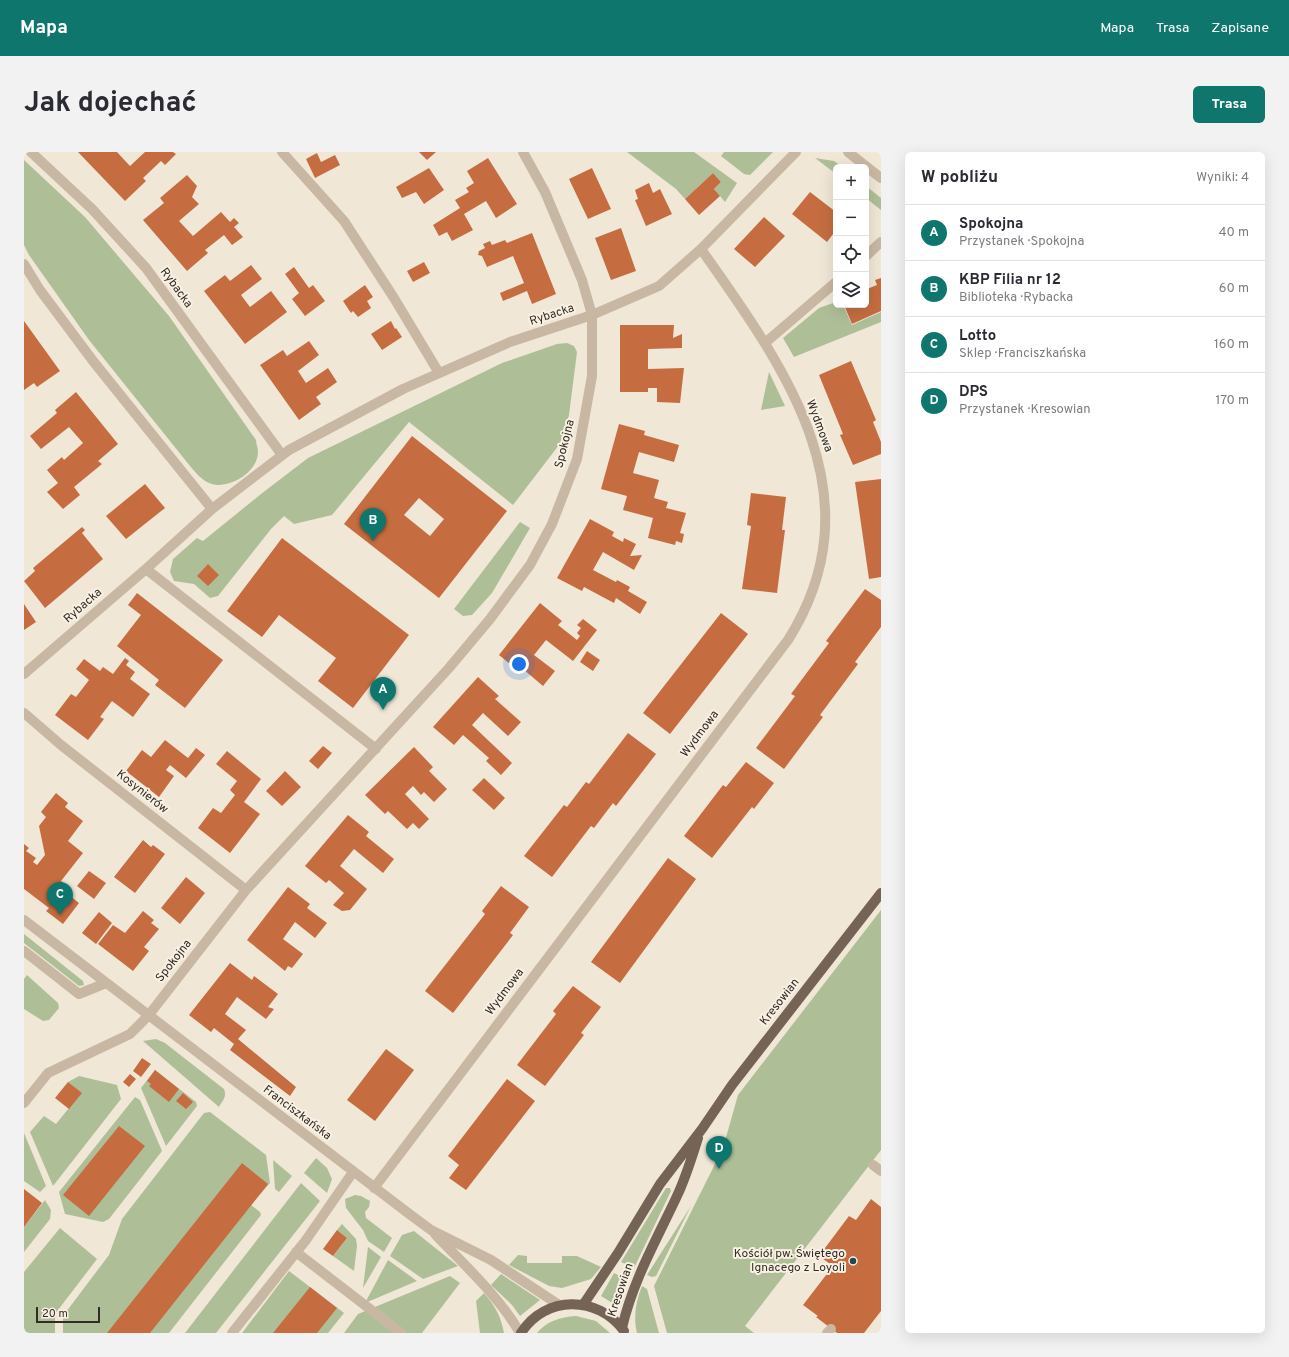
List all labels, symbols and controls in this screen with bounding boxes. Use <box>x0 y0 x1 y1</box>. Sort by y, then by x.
text: Mapa <box>20 16 68 40</box>
text: Mapa <box>1100 20 1134 37</box>
text: Trasa <box>1156 20 1189 37</box>
text: Zapisane <box>1211 20 1269 37</box>
text: Jak dojechać <box>24 86 197 122</box>
button: Trasa <box>1193 86 1265 123</box>
map controls <box>833 164 869 308</box>
button: + <box>833 164 869 200</box>
text: W pobliżu <box>921 167 998 189</box>
text: Wyniki: 4 <box>1196 170 1249 186</box>
button: − <box>833 200 869 236</box>
text: Spokojna <box>959 215 1023 234</box>
text: A <box>929 225 939 241</box>
text: 40 m <box>1219 225 1249 241</box>
text: Przystanek · Spokojna <box>959 234 1084 250</box>
button: locate <box>833 236 869 272</box>
street label: Rybacka <box>156 265 196 311</box>
text: KBP Filia nr 12 <box>959 271 1061 290</box>
button: layers <box>833 272 869 308</box>
text: B <box>930 281 938 297</box>
text: 60 m <box>1219 281 1249 297</box>
text: Biblioteka · Rybacka <box>959 290 1073 306</box>
street label: Rybacka <box>528 300 576 330</box>
text: Lotto <box>959 327 996 346</box>
text: C <box>930 337 938 353</box>
text: 160 m <box>1214 337 1249 353</box>
text: Sklep · Franciszkańska <box>959 346 1086 362</box>
text: DPS <box>959 383 988 402</box>
text: D <box>929 393 939 409</box>
text: 170 m <box>1215 393 1249 409</box>
street label: Wydmowa <box>802 398 836 454</box>
text: Przystanek · Kresowian <box>959 402 1091 418</box>
street label: Spokojna <box>551 418 579 470</box>
pin: B <box>360 508 386 541</box>
street label: Rybacka <box>60 585 106 627</box>
your location <box>509 654 529 674</box>
pin: A <box>370 677 396 710</box>
street label: Wydmowa <box>677 707 723 761</box>
street label: Kosynierów <box>113 767 172 818</box>
pin: C <box>47 882 73 915</box>
street label: Spokojna <box>152 936 196 986</box>
street label: Wydmowa <box>482 965 528 1019</box>
street label: Kresowian <box>757 975 803 1029</box>
street label: Franciszkańska <box>260 1082 334 1144</box>
pin: D <box>706 1136 732 1169</box>
place label: Kościół pw. Świętego Ignacego z Loyoli <box>734 1246 845 1276</box>
marker: Kościół pw. Świętego Ignacego z Loyoli <box>848 1256 858 1266</box>
street label: Kresowian <box>604 1261 638 1319</box>
scale bar <box>36 1305 100 1324</box>
text: 20 m <box>42 1307 68 1321</box>

